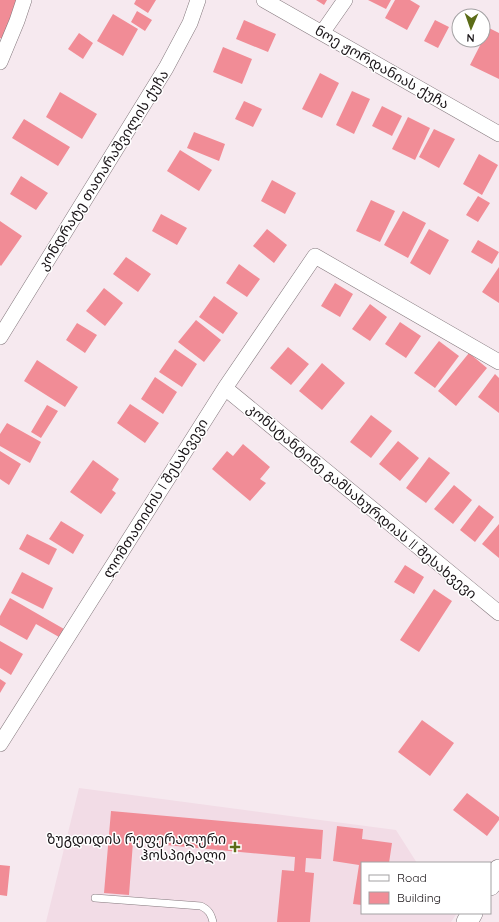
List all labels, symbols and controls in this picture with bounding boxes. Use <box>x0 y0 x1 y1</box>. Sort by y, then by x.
north arrow <box>451 8 491 48</box>
street label: ნოე ჟორდანიას ქუჩა <box>312 21 452 113</box>
text: N <box>466 31 475 45</box>
street label: კონდრატე თათარაშვილის ქუჩა <box>34 66 172 274</box>
street label: კონსტანტინე გამსახურდიას II შესახვევი <box>243 399 481 603</box>
street label: ლომთათიძის I შესახვევი <box>98 415 212 581</box>
place label: ზუგდიდის რეფერალური ჰოსპიტალი <box>47 830 226 864</box>
marker: ზუგდიდის რეფერალური ჰოსპიტალი <box>229 841 241 853</box>
legend <box>361 862 491 914</box>
text: Road <box>397 870 427 885</box>
text: Building <box>397 890 441 905</box>

